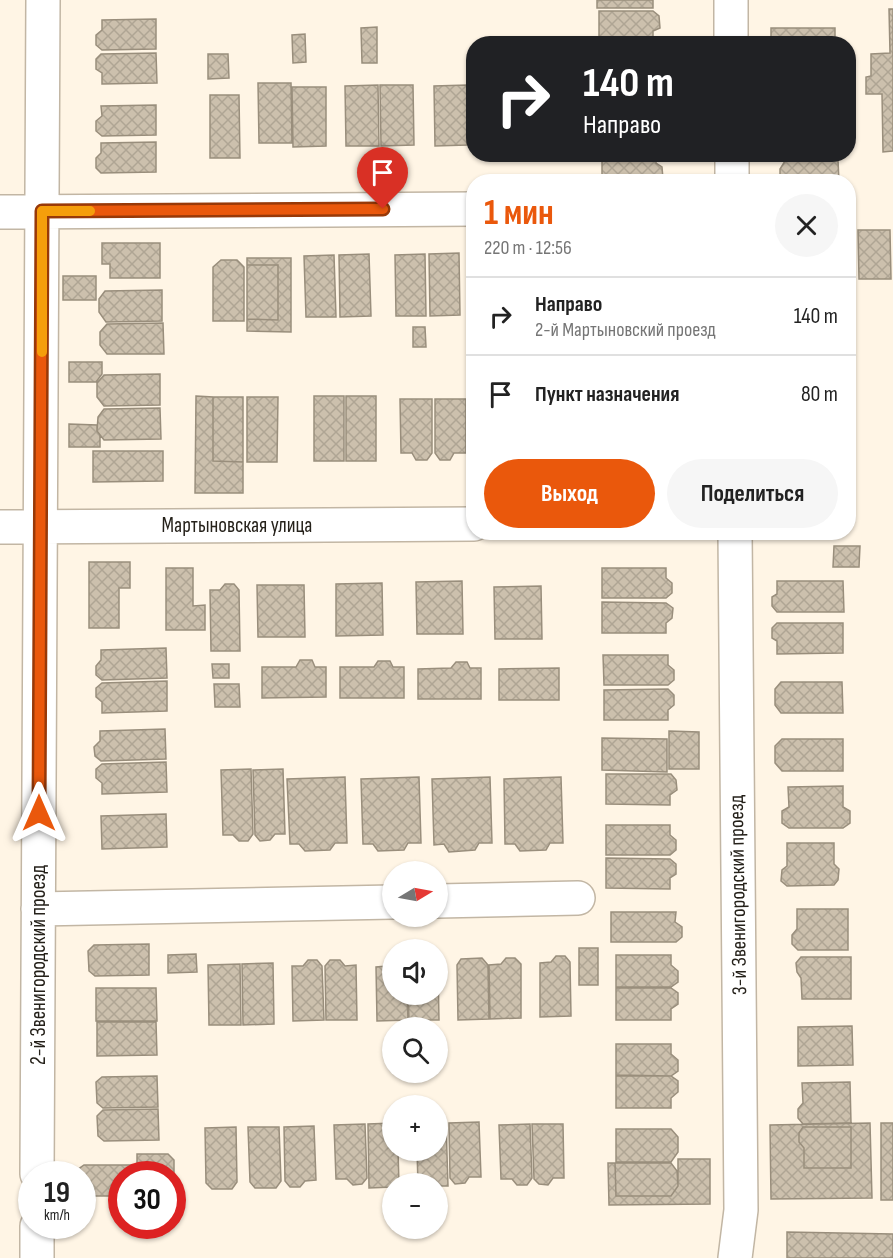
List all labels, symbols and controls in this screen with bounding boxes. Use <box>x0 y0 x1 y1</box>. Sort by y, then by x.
text: 140 m <box>583 58 674 109</box>
icon: right <box>484 60 562 138</box>
text: Направо <box>583 109 661 141</box>
pin <box>357 147 408 209</box>
icon: arrive <box>366 156 399 189</box>
text: 1 мин <box>484 192 554 235</box>
button: close <box>775 194 838 257</box>
text: 220 m · 12:56 <box>484 236 572 260</box>
text: Направо <box>535 291 602 318</box>
icon: right <box>484 300 517 333</box>
text: 140 m <box>794 303 838 330</box>
text: 2-й Мартыновский проезд <box>535 318 716 342</box>
icon: arrive <box>484 378 517 411</box>
text: Пункт назначения <box>535 381 679 408</box>
text: 80 m <box>801 381 838 408</box>
button: Выход <box>484 459 655 528</box>
button: Поделиться <box>667 459 838 528</box>
street label: Мартыновская улица <box>162 513 312 538</box>
position arrow <box>7 781 71 845</box>
street label: 3-й Звенигородский проезд <box>724 794 752 995</box>
north arrow <box>382 861 448 927</box>
map controls <box>382 861 448 1239</box>
street label: 2-й Звенигородский проезд <box>26 865 51 1065</box>
button: sound <box>382 939 448 1005</box>
button: search <box>382 1017 448 1083</box>
button: + <box>382 1095 448 1161</box>
speed limit sign: 30 <box>108 1161 186 1239</box>
button: − <box>382 1173 448 1239</box>
text: 19 <box>44 1175 70 1211</box>
text: km/h <box>44 1206 70 1225</box>

